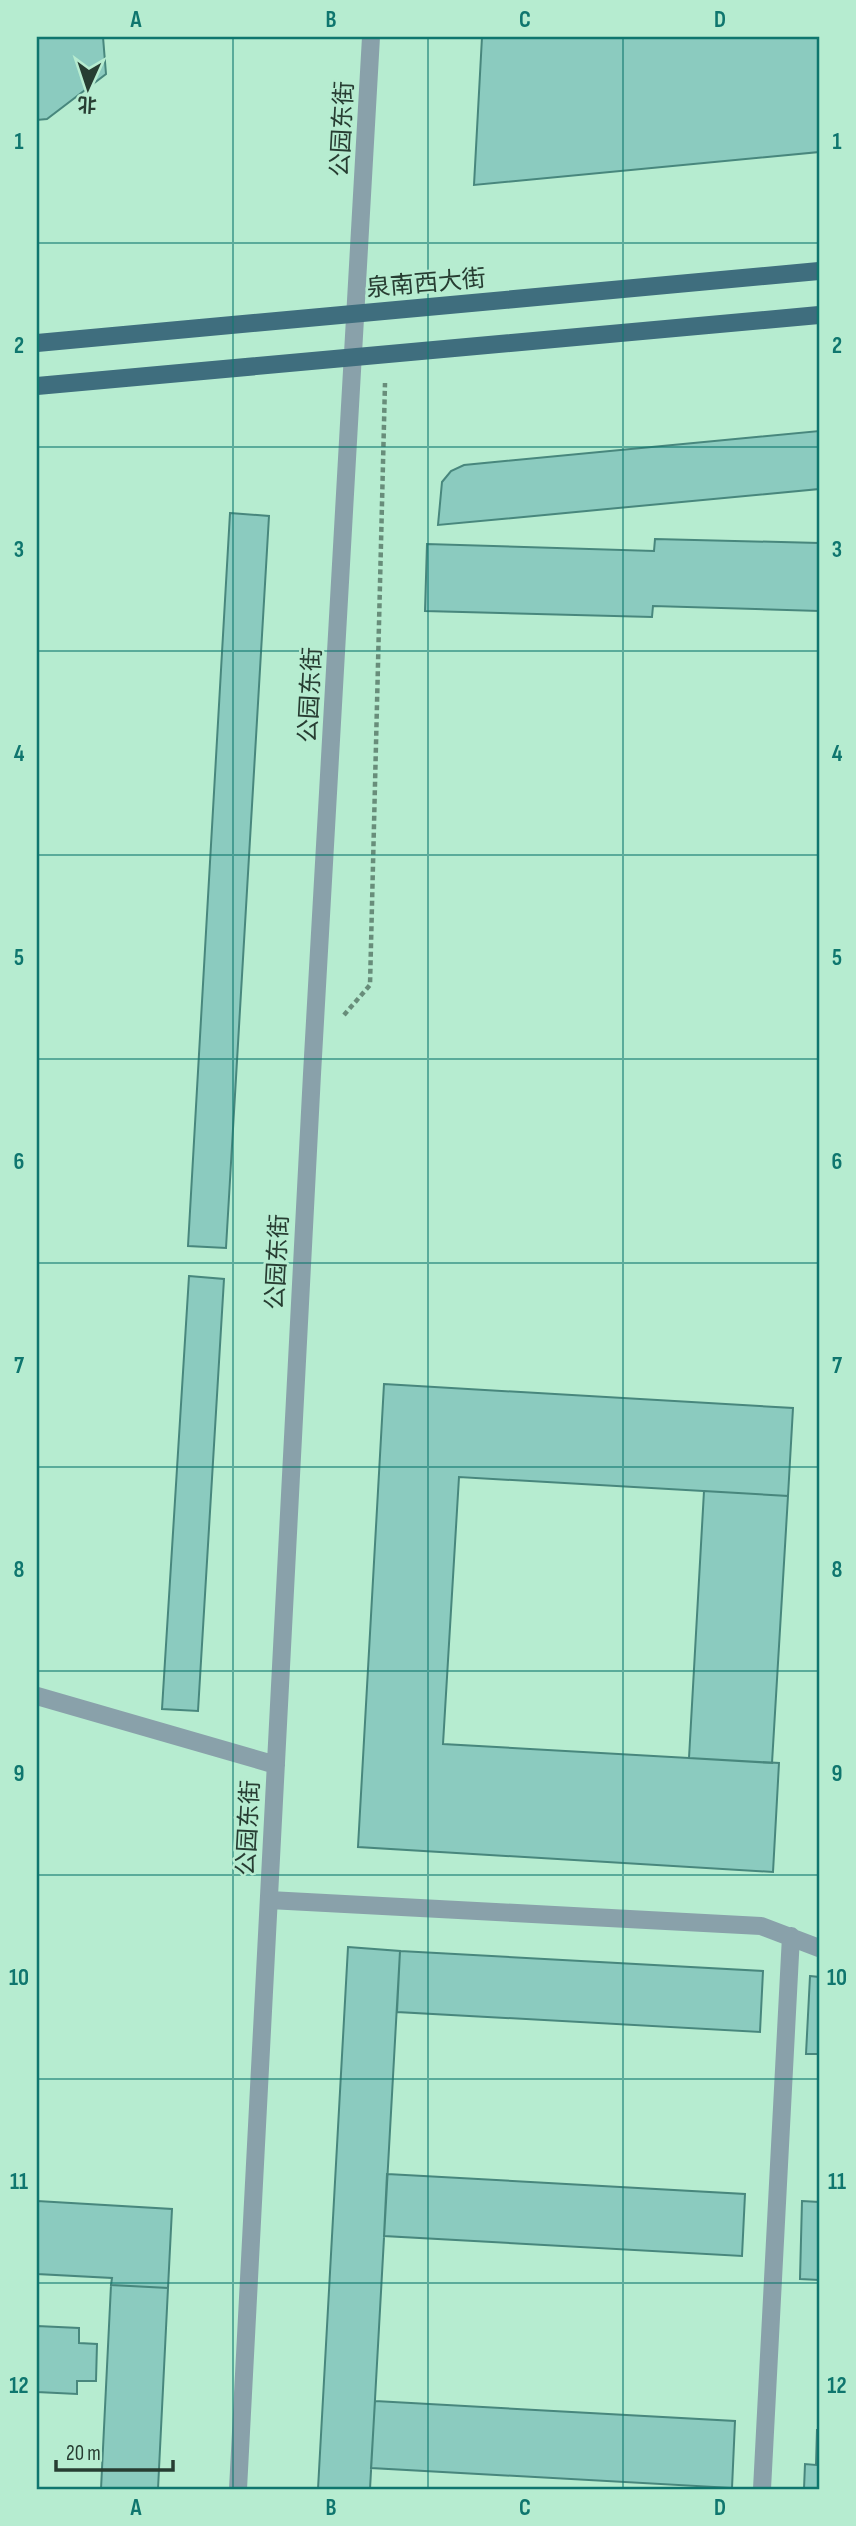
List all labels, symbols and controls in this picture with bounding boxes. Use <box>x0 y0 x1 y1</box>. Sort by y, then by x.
text: A <box>130 6 143 34</box>
text: B <box>326 6 337 34</box>
text: C <box>519 6 531 34</box>
text: D <box>714 6 726 34</box>
north arrow <box>52 52 122 122</box>
street label: 公园东街 <box>326 80 359 178</box>
text: 北 <box>77 91 97 115</box>
text: 1 <box>14 128 24 156</box>
text: 1 <box>832 128 842 156</box>
street label: 泉南西大街 <box>365 264 487 303</box>
text: 2 <box>14 332 24 360</box>
text: 2 <box>832 332 842 360</box>
text: 3 <box>14 536 24 564</box>
text: 3 <box>832 536 842 564</box>
street label: 公园东街 <box>294 646 327 744</box>
text: 4 <box>14 740 25 768</box>
text: 4 <box>832 740 843 768</box>
text: 5 <box>14 944 24 972</box>
text: 5 <box>832 944 842 972</box>
text: 6 <box>14 1148 24 1176</box>
text: 6 <box>832 1148 842 1176</box>
street label: 公园东街 <box>261 1213 294 1311</box>
text: 7 <box>14 1352 24 1380</box>
text: 7 <box>832 1352 842 1380</box>
text: 8 <box>14 1556 25 1584</box>
text: 8 <box>832 1556 843 1584</box>
text: 9 <box>14 1760 24 1788</box>
text: 9 <box>832 1760 842 1788</box>
street label: 公园东街 <box>232 1779 265 1877</box>
text: 10 <box>9 1964 29 1992</box>
text: 10 <box>827 1964 847 1992</box>
text: 11 <box>10 2168 28 2196</box>
text: 11 <box>828 2168 846 2196</box>
text: 12 <box>9 2372 29 2400</box>
text: 12 <box>827 2372 847 2400</box>
scale bar <box>56 2428 173 2472</box>
text: 20 m <box>66 2441 101 2466</box>
text: A <box>130 2494 143 2522</box>
text: B <box>326 2494 337 2522</box>
text: C <box>519 2494 531 2522</box>
text: D <box>714 2494 726 2522</box>

